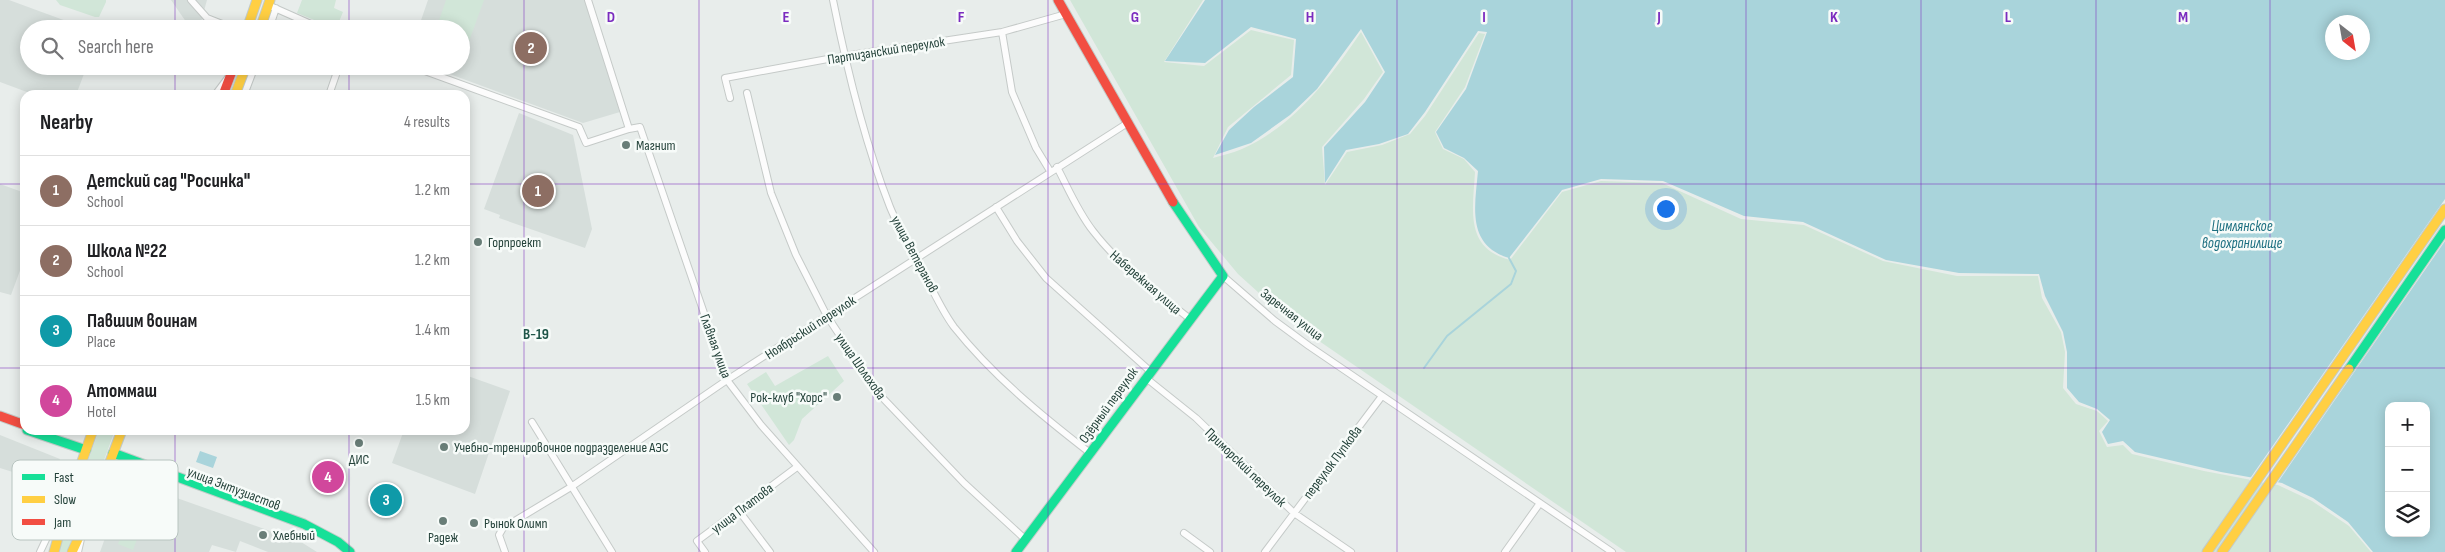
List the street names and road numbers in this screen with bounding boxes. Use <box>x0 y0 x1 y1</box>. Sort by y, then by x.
street label: Партизанский переулок <box>826 33 947 68</box>
street label: улица Ветеранов <box>887 213 942 296</box>
street label: Набережная улица <box>1106 247 1185 318</box>
street label: Заречная улица <box>1257 285 1326 344</box>
street label: Ноябрьский переулок <box>762 291 859 363</box>
street label: Главная улица <box>696 312 735 380</box>
street label: улица Шолохова <box>831 330 890 403</box>
street label: Озёрный переулок <box>1075 363 1142 447</box>
street label: переулок Пупкова <box>1299 422 1365 502</box>
street label: Приморский переулок <box>1201 424 1290 511</box>
street label: улица Энтузиастов <box>185 463 283 514</box>
street label: улица Платова <box>708 480 777 537</box>

